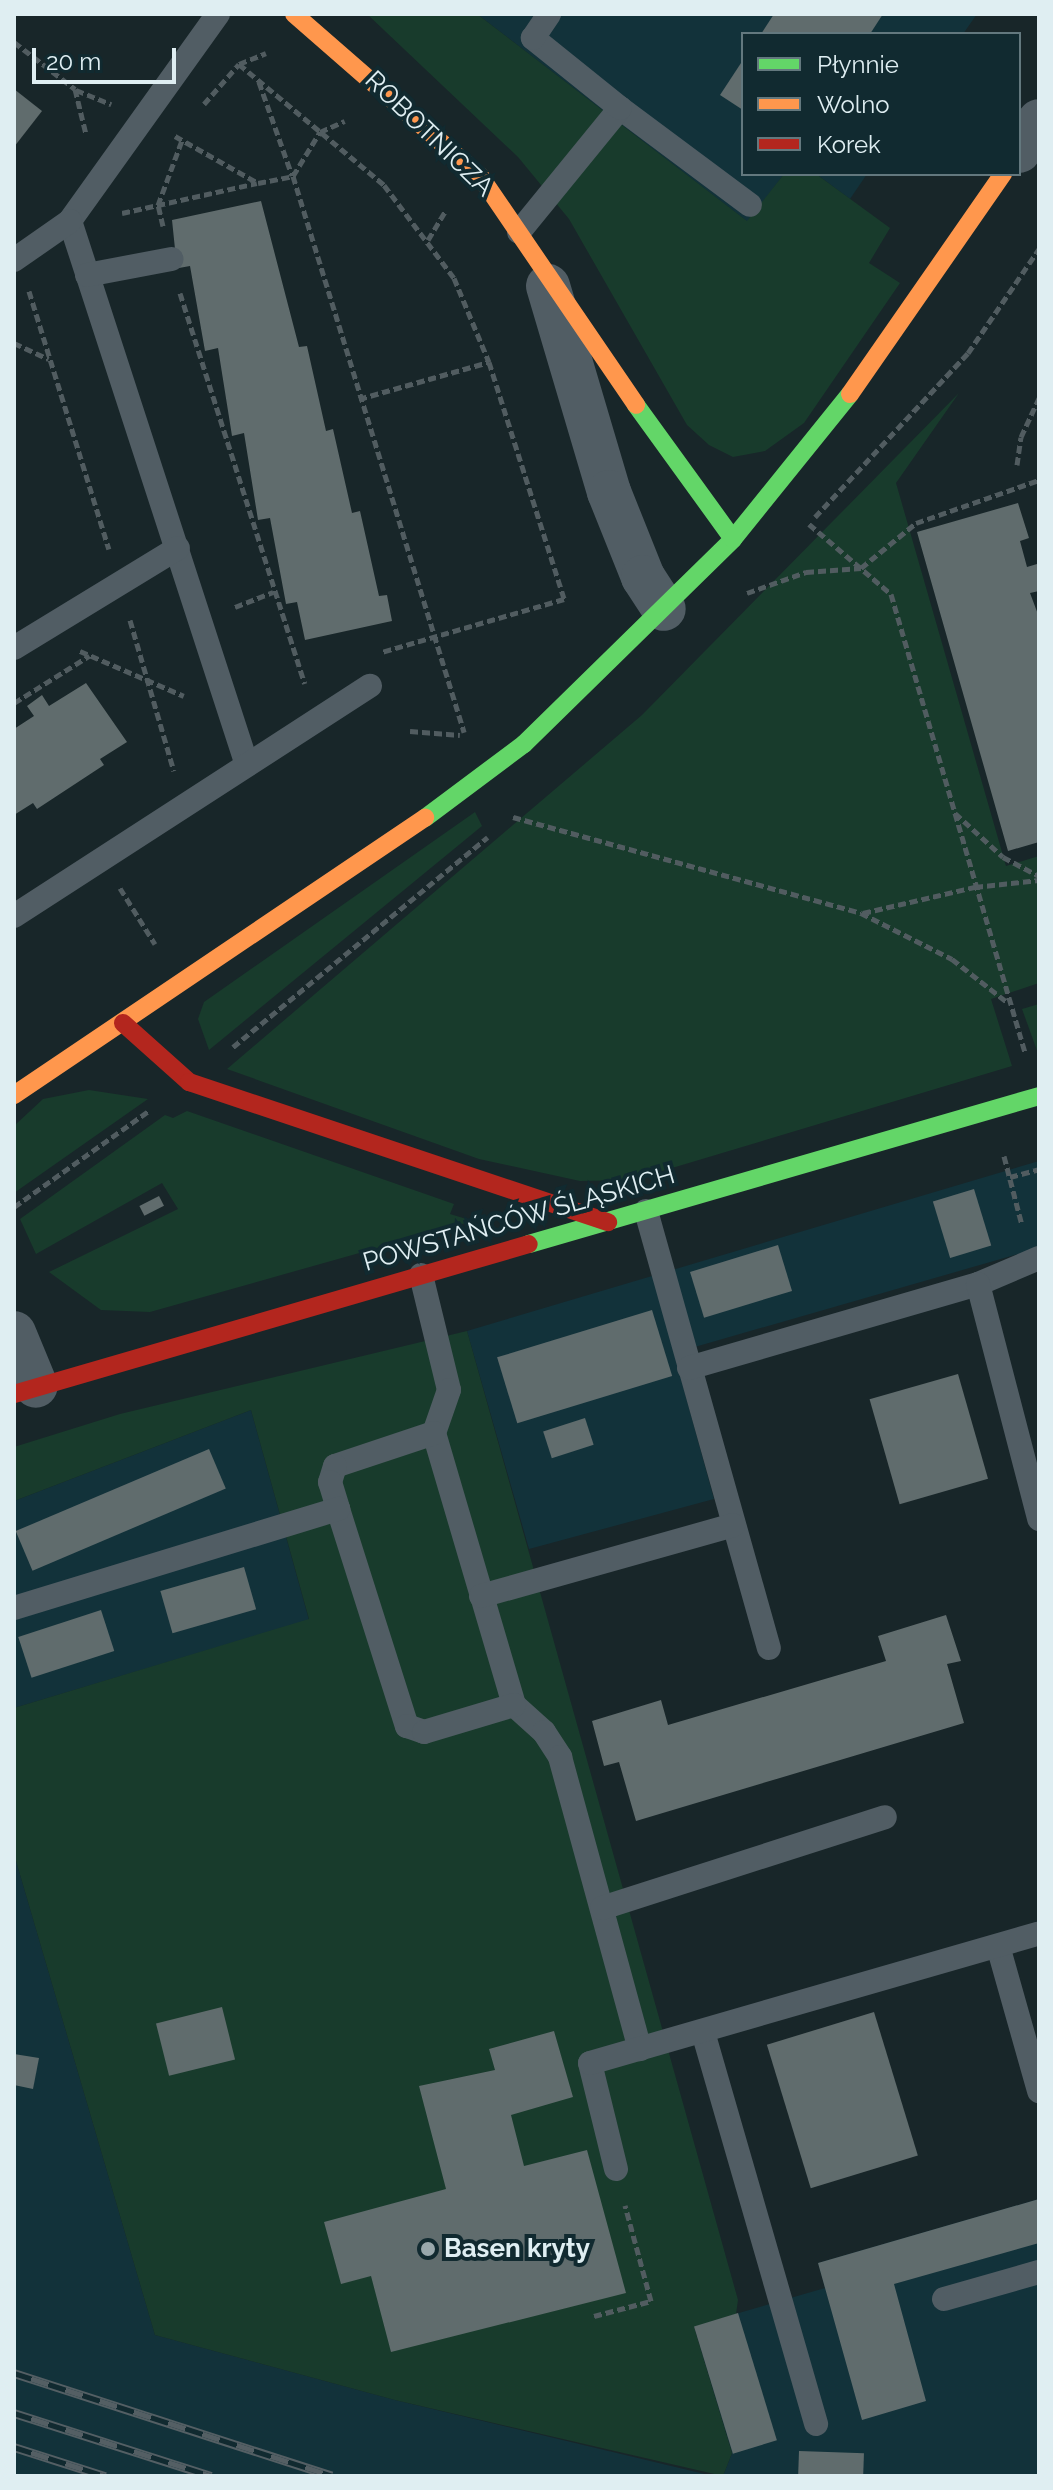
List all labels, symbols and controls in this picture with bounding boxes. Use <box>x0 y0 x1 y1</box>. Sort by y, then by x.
scale bar <box>36 32 180 82</box>
legend <box>741 32 1021 176</box>
text: 20 m <box>46 47 101 76</box>
text: Płynnie <box>817 50 899 79</box>
street label: ROBOTNICZA <box>358 65 500 203</box>
text: Wolno <box>817 90 890 119</box>
text: Korek <box>817 130 881 159</box>
street label: POWSTAŃCÓW ŚLĄSKICH <box>359 1159 679 1279</box>
place label: Basen kryty <box>444 2233 590 2265</box>
marker: Basen kryty <box>419 2240 437 2258</box>

